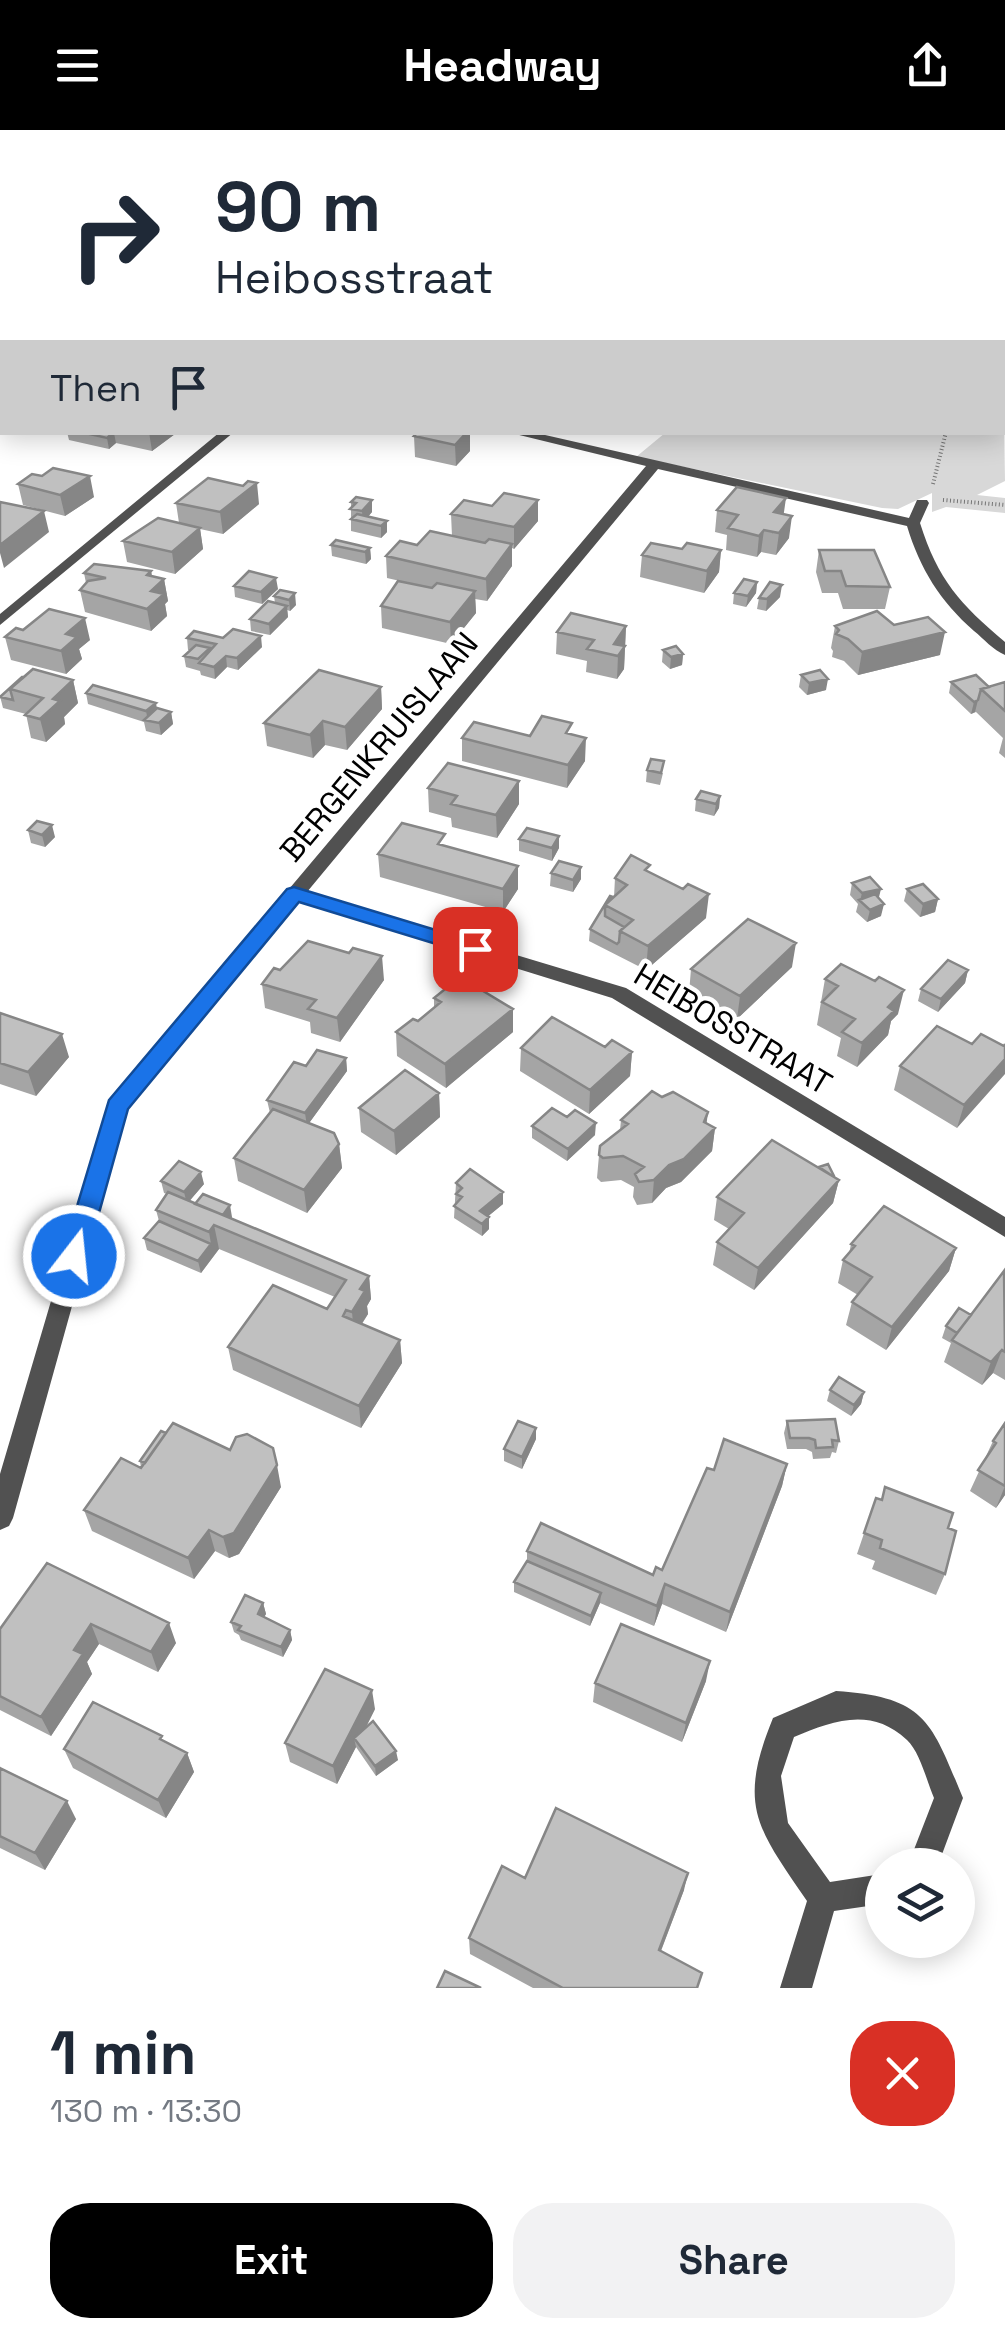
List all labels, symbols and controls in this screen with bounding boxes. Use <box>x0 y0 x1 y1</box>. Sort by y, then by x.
text: Headway <box>403 37 602 94</box>
icon: menu <box>50 38 105 93</box>
icon: share <box>900 38 955 93</box>
text: 90 m <box>215 162 381 251</box>
icon: right <box>50 170 180 300</box>
text: Heibosstraat <box>215 249 494 306</box>
icon: arrive <box>161 360 216 415</box>
text: Then <box>50 364 141 412</box>
street label: BERGENKRUISLAAN <box>271 624 487 870</box>
pin <box>433 907 518 992</box>
icon: arrive <box>448 922 503 977</box>
street label: HEIBOSSTRAAT <box>627 954 839 1104</box>
position arrow <box>22 1204 126 1308</box>
map controls <box>865 1848 975 1958</box>
button: layers <box>865 1848 975 1958</box>
text: 1 min <box>50 2015 197 2092</box>
button: close <box>850 2021 955 2126</box>
text: 130 m · 13:30 <box>50 2091 242 2131</box>
button: Exit <box>50 2203 493 2318</box>
button: Share <box>513 2203 955 2318</box>

